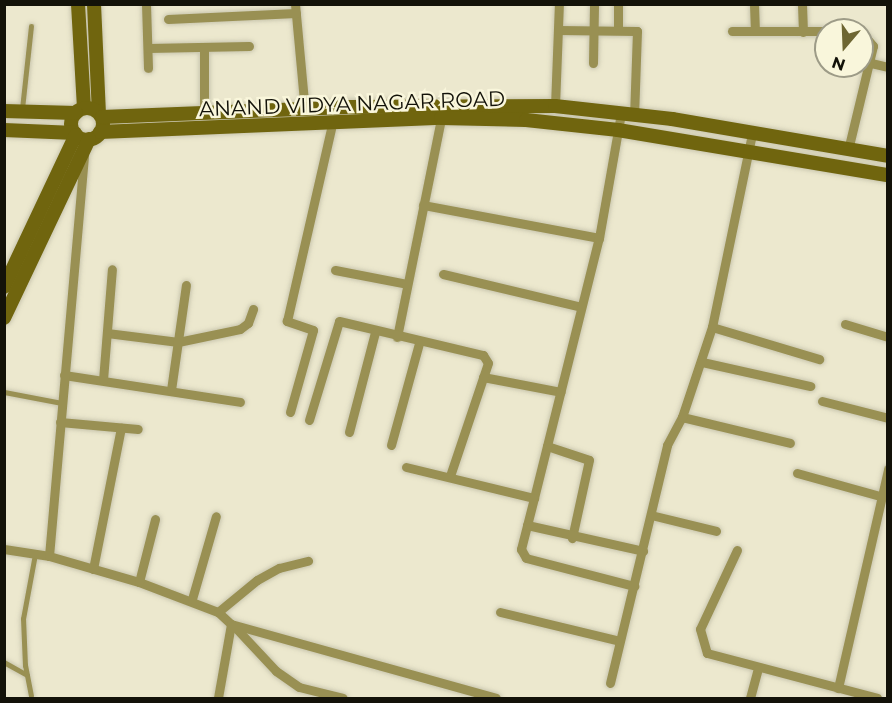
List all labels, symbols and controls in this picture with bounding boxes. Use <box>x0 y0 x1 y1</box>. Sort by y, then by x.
north arrow <box>814 18 874 78</box>
text: N <box>829 53 848 75</box>
street label: ANAND VIDYA NAGAR ROAD <box>198 86 506 122</box>

